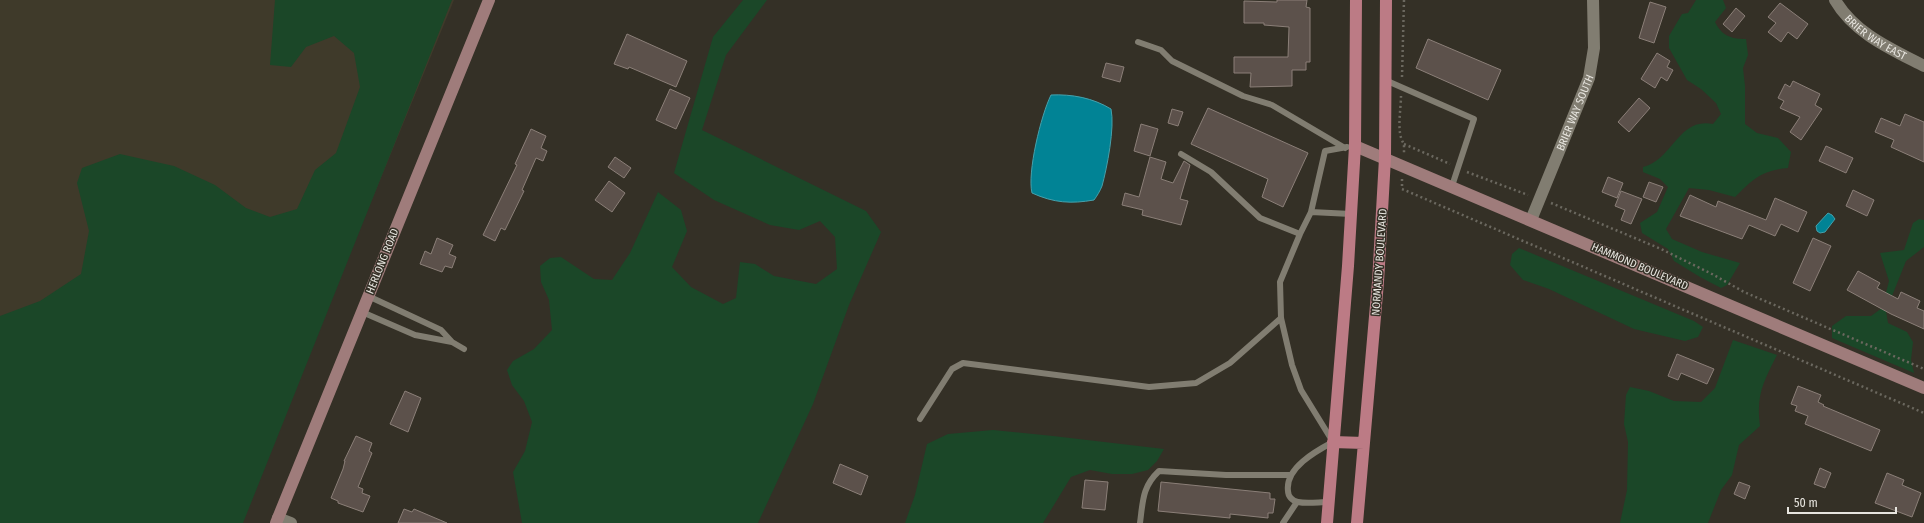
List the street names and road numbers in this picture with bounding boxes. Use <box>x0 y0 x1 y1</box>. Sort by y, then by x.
street label: BRIER WAY EAST <box>1842 12 1909 63</box>
street label: BRIER WAY SOUTH <box>1554 73 1597 153</box>
street label: NORMANDY BOULEVARD <box>1369 208 1390 316</box>
street label: HERLONG ROAD <box>363 227 402 296</box>
street label: HAMMOND BOULEVARD <box>1590 240 1690 293</box>

